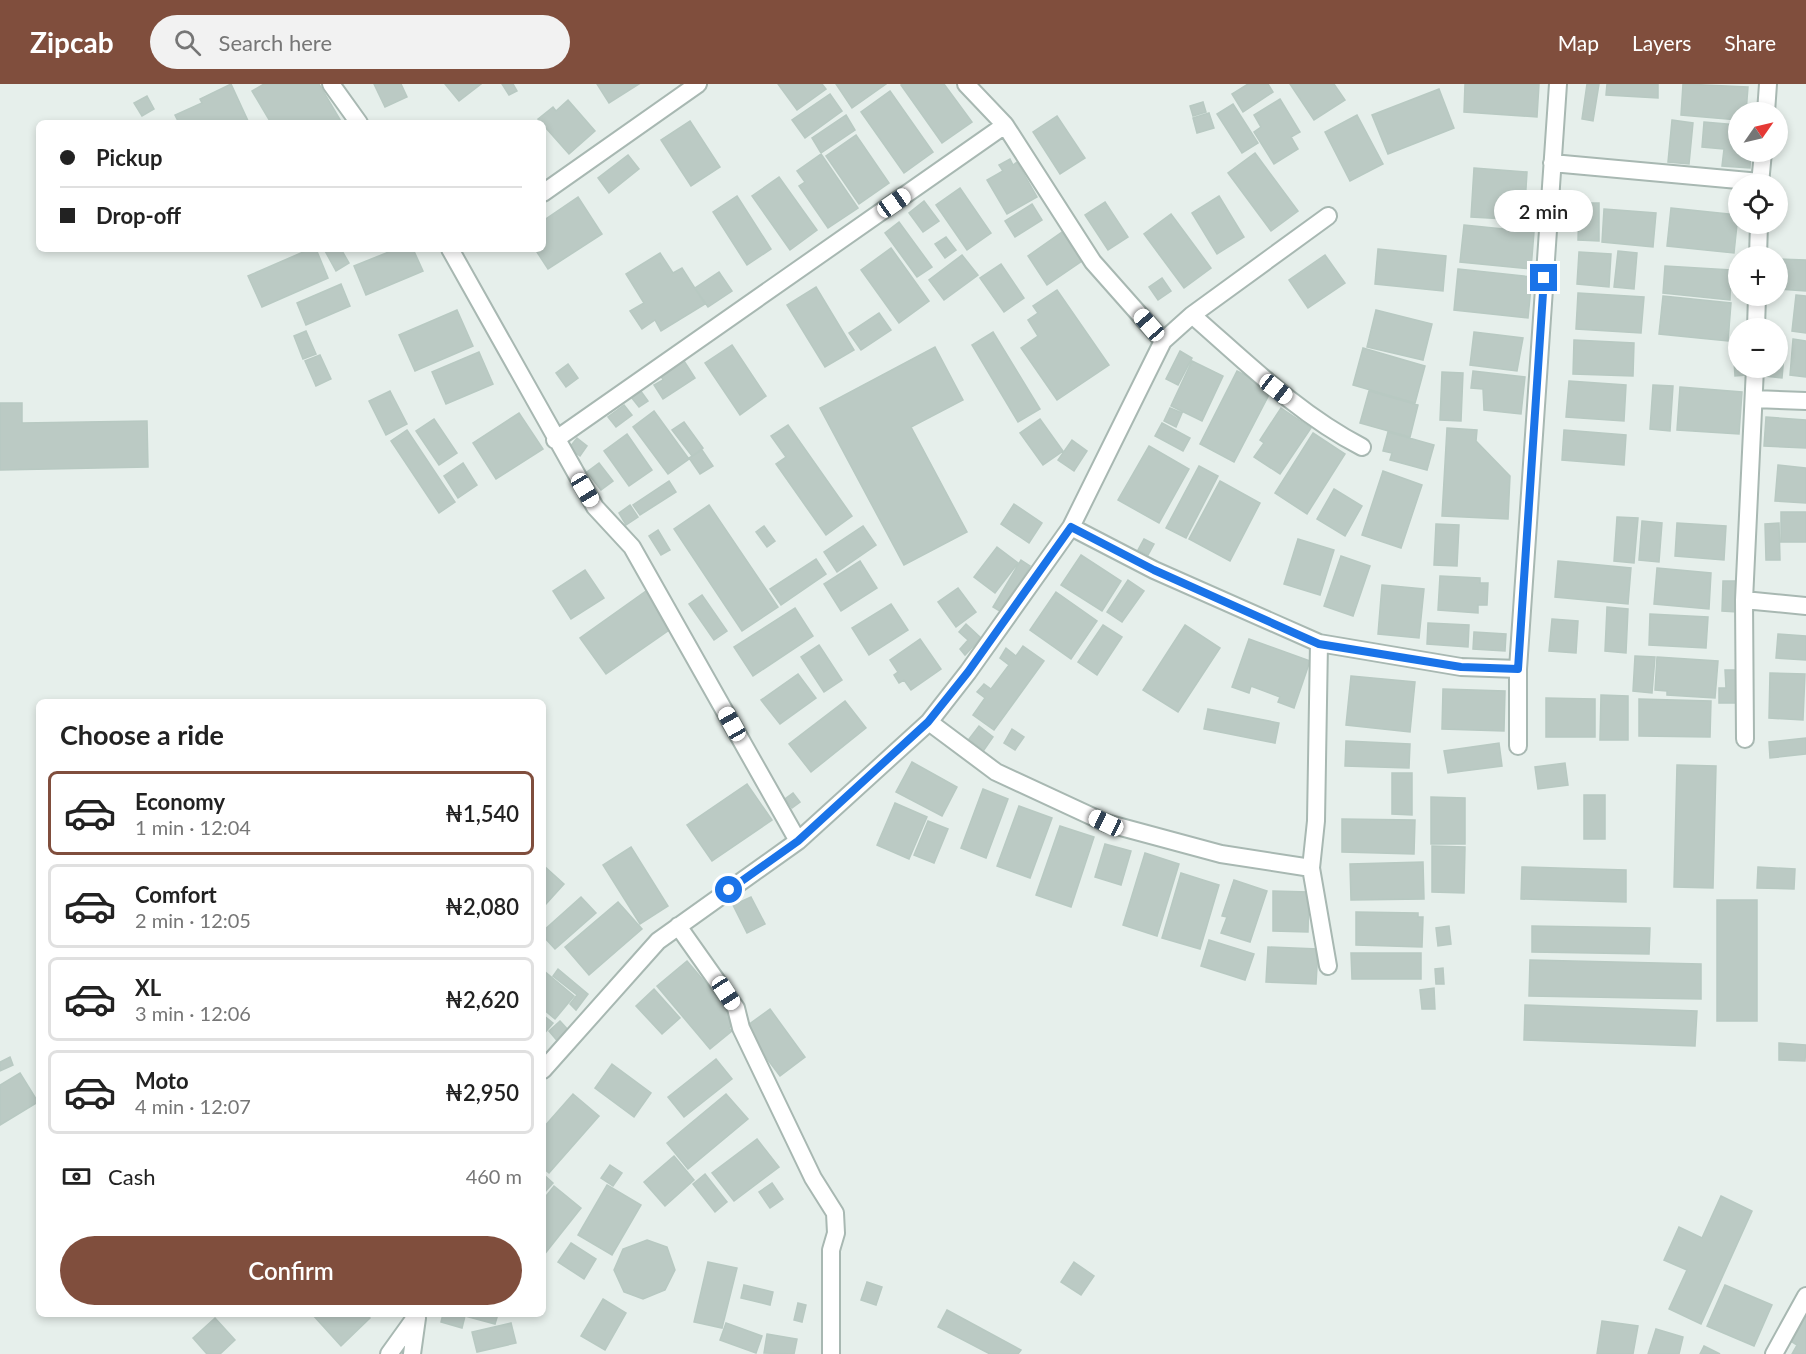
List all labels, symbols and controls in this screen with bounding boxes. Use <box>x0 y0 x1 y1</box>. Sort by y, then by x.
search box <box>150 15 570 69</box>
text: Zipcab <box>30 25 114 59</box>
icon: search <box>171 26 204 59</box>
text: Search here <box>219 29 332 56</box>
text: Map <box>1558 30 1599 55</box>
text: Layers <box>1632 30 1691 55</box>
text: Share <box>1724 30 1776 55</box>
north arrow <box>1728 102 1788 162</box>
map controls <box>1728 102 1788 378</box>
text: Pickup <box>96 144 162 171</box>
button: locate <box>1728 174 1788 234</box>
car <box>874 185 914 221</box>
callout: 2 min <box>1494 191 1594 233</box>
text: 2 min <box>1519 199 1568 223</box>
text: Drop-off <box>96 202 181 229</box>
button: + <box>1728 246 1788 306</box>
route end <box>1530 264 1557 291</box>
car <box>1130 306 1168 344</box>
button: − <box>1728 318 1788 378</box>
car <box>1256 371 1296 407</box>
car <box>568 470 602 510</box>
car <box>715 704 749 744</box>
text: Choose a ride <box>60 718 224 751</box>
icon: car <box>63 786 117 840</box>
text: Economy <box>135 788 225 815</box>
text: ₦1,540 <box>445 800 519 827</box>
car <box>1086 807 1126 839</box>
text: 1 min · 12:04 <box>135 815 251 839</box>
route start <box>715 876 742 903</box>
icon: car <box>63 879 117 933</box>
text: Comfort <box>135 881 217 908</box>
text: ₦2,080 <box>445 893 519 920</box>
text: 2 min · 12:05 <box>135 908 251 932</box>
icon: car <box>63 972 117 1026</box>
car <box>709 973 743 1013</box>
text: XL <box>135 974 161 1001</box>
text: ₦2,620 <box>445 986 519 1013</box>
text: 3 min · 12:06 <box>135 1001 251 1025</box>
icon: car <box>63 1065 117 1119</box>
text: Moto <box>135 1067 189 1094</box>
text: ₦2,950 <box>445 1079 519 1106</box>
text: 4 min · 12:07 <box>135 1094 251 1118</box>
icon: cash <box>60 1160 93 1193</box>
text: Cash <box>108 1163 155 1190</box>
text: 460 m <box>466 1164 522 1188</box>
button: Confirm <box>60 1236 522 1305</box>

